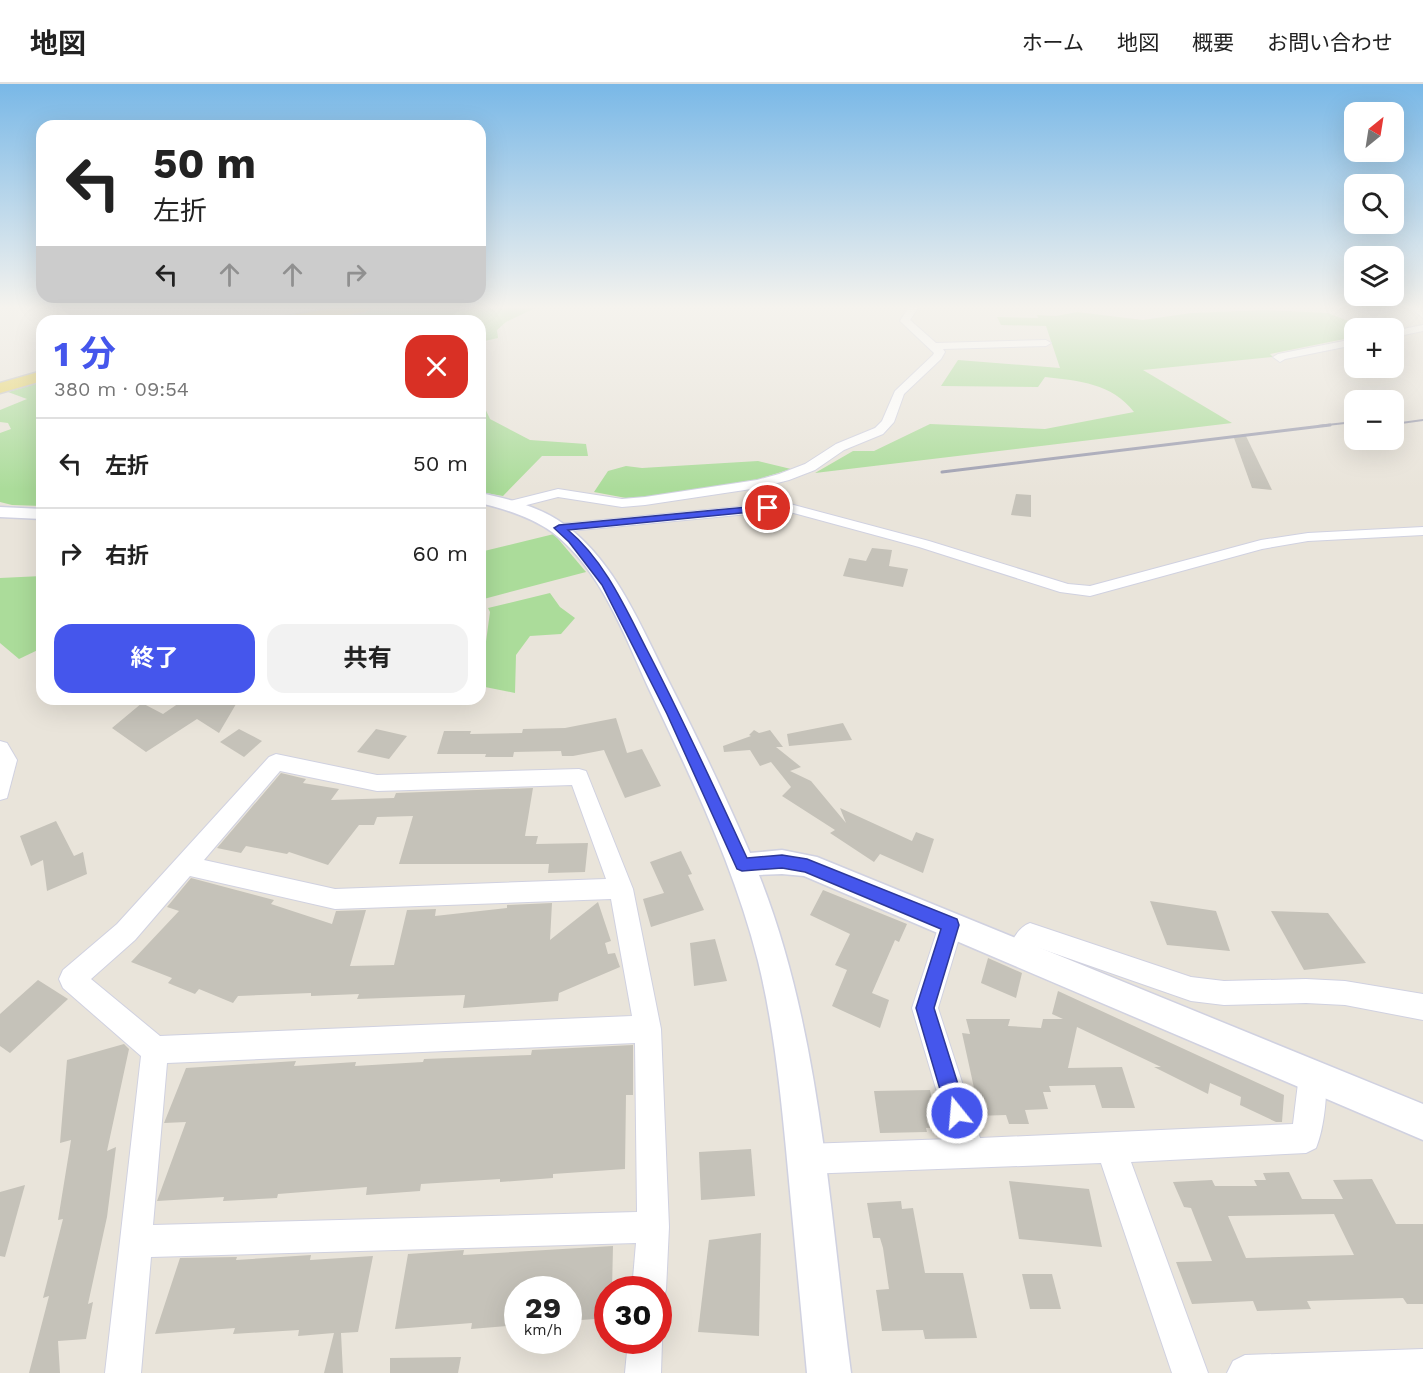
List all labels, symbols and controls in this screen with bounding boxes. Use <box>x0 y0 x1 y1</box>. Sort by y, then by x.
text: 地図 <box>30 27 86 60</box>
text: ホーム <box>1022 30 1084 55</box>
text: 地図 <box>1117 30 1159 55</box>
text: 概要 <box>1192 30 1234 55</box>
text: お問い合わせ <box>1267 30 1393 55</box>
north arrow <box>1344 102 1404 162</box>
map controls <box>1344 102 1404 450</box>
text: 50 m <box>153 139 256 188</box>
icon: left <box>54 144 132 222</box>
button: search <box>1344 174 1404 234</box>
text: 左折 <box>153 195 207 227</box>
button: layers <box>1344 246 1404 306</box>
icon: left <box>150 258 183 291</box>
icon: ahead <box>213 258 246 291</box>
icon: ahead <box>276 258 309 291</box>
icon: right <box>339 258 372 291</box>
button: + <box>1344 318 1404 378</box>
text: 1 分 <box>54 333 116 375</box>
button: close <box>405 335 468 398</box>
text: 380 m · 09:54 <box>54 377 189 401</box>
button: − <box>1344 390 1404 450</box>
icon: left <box>54 447 87 480</box>
text: 50 m <box>413 451 468 476</box>
text: 左折 <box>105 453 149 478</box>
pin <box>742 482 793 533</box>
icon: arrive <box>751 491 784 524</box>
icon: right <box>54 537 87 570</box>
text: 60 m <box>412 541 468 566</box>
text: 右折 <box>105 543 149 568</box>
button: 終了 <box>54 624 255 693</box>
button: 共有 <box>267 624 468 693</box>
position arrow <box>925 1081 989 1145</box>
speed limit sign: 30 <box>594 1276 672 1354</box>
text: 29 <box>525 1290 561 1325</box>
text: km/h <box>524 1321 562 1339</box>

